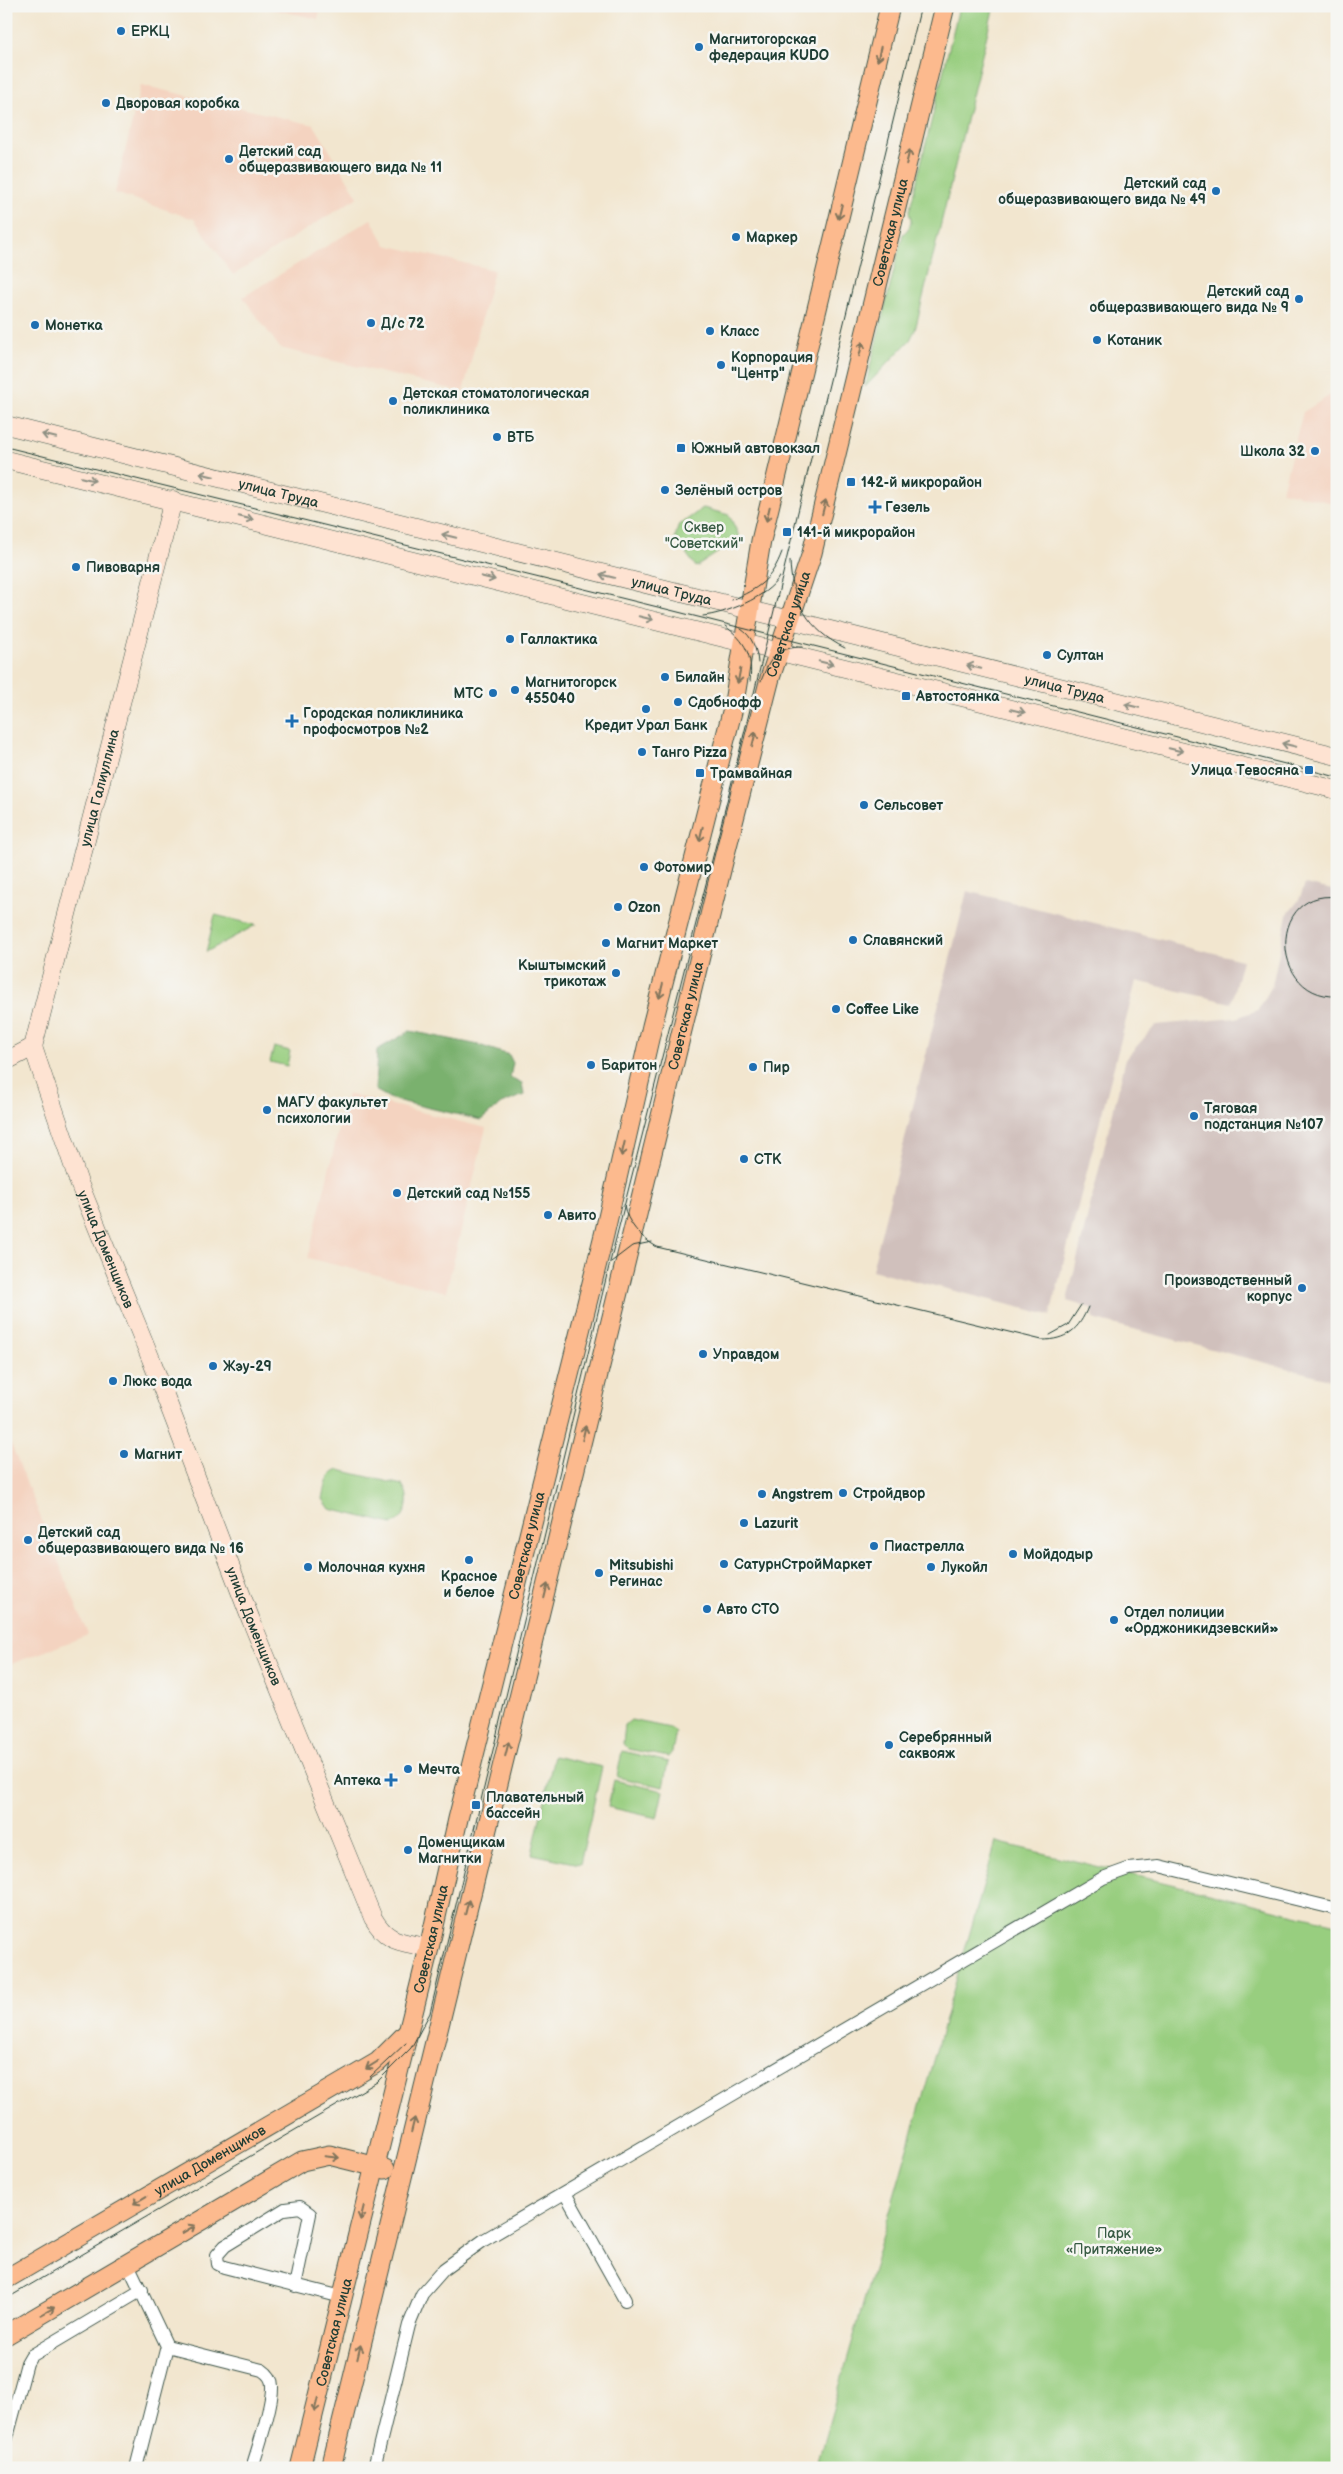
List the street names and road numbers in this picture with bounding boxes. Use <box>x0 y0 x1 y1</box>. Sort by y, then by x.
street label: Советская улица <box>869 176 912 288</box>
street label: улица Труда <box>237 475 321 511</box>
street label: Советская улица <box>762 568 814 679</box>
street label: улица Труда <box>630 572 714 609</box>
street label: улица Труда <box>1023 670 1107 707</box>
street label: улица Галиуллина <box>76 726 123 848</box>
street label: Советская улица <box>664 959 707 1072</box>
street label: улица Доменщиков <box>74 1188 138 1311</box>
street label: Советская улица <box>505 1489 548 1601</box>
street label: улица Доменщиков <box>223 1564 286 1688</box>
street label: Советская улица <box>410 1882 452 1995</box>
street label: улица Доменщиков <box>151 2121 269 2199</box>
street label: Советская улица <box>312 2276 355 2388</box>

